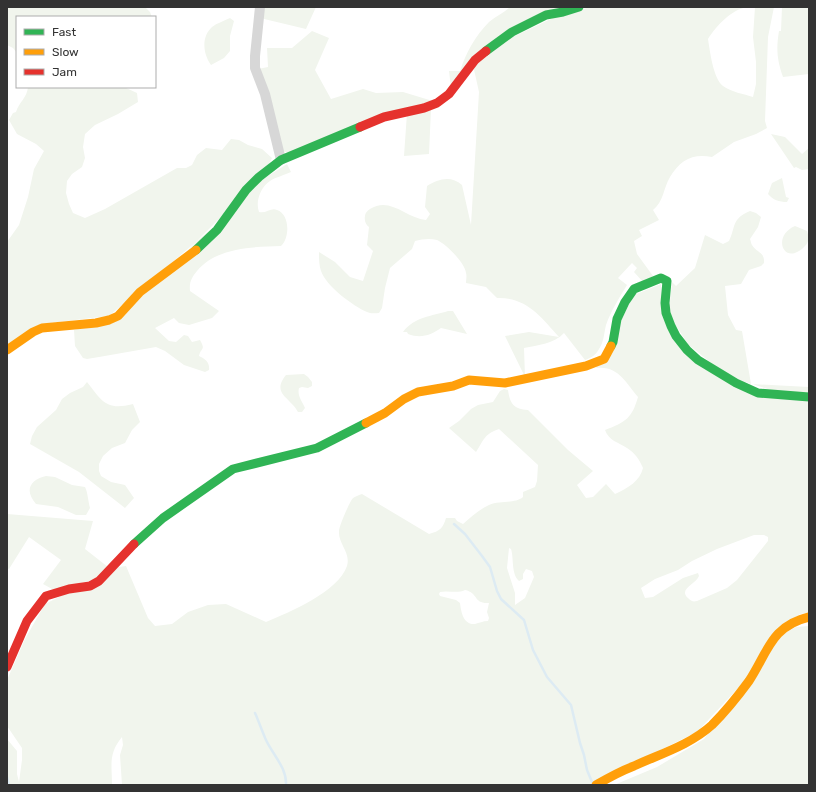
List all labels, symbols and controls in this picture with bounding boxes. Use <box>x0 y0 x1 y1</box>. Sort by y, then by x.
legend <box>16 16 156 88</box>
text: Fast <box>52 25 76 39</box>
text: Slow <box>52 45 79 59</box>
text: Jam <box>52 65 77 79</box>

